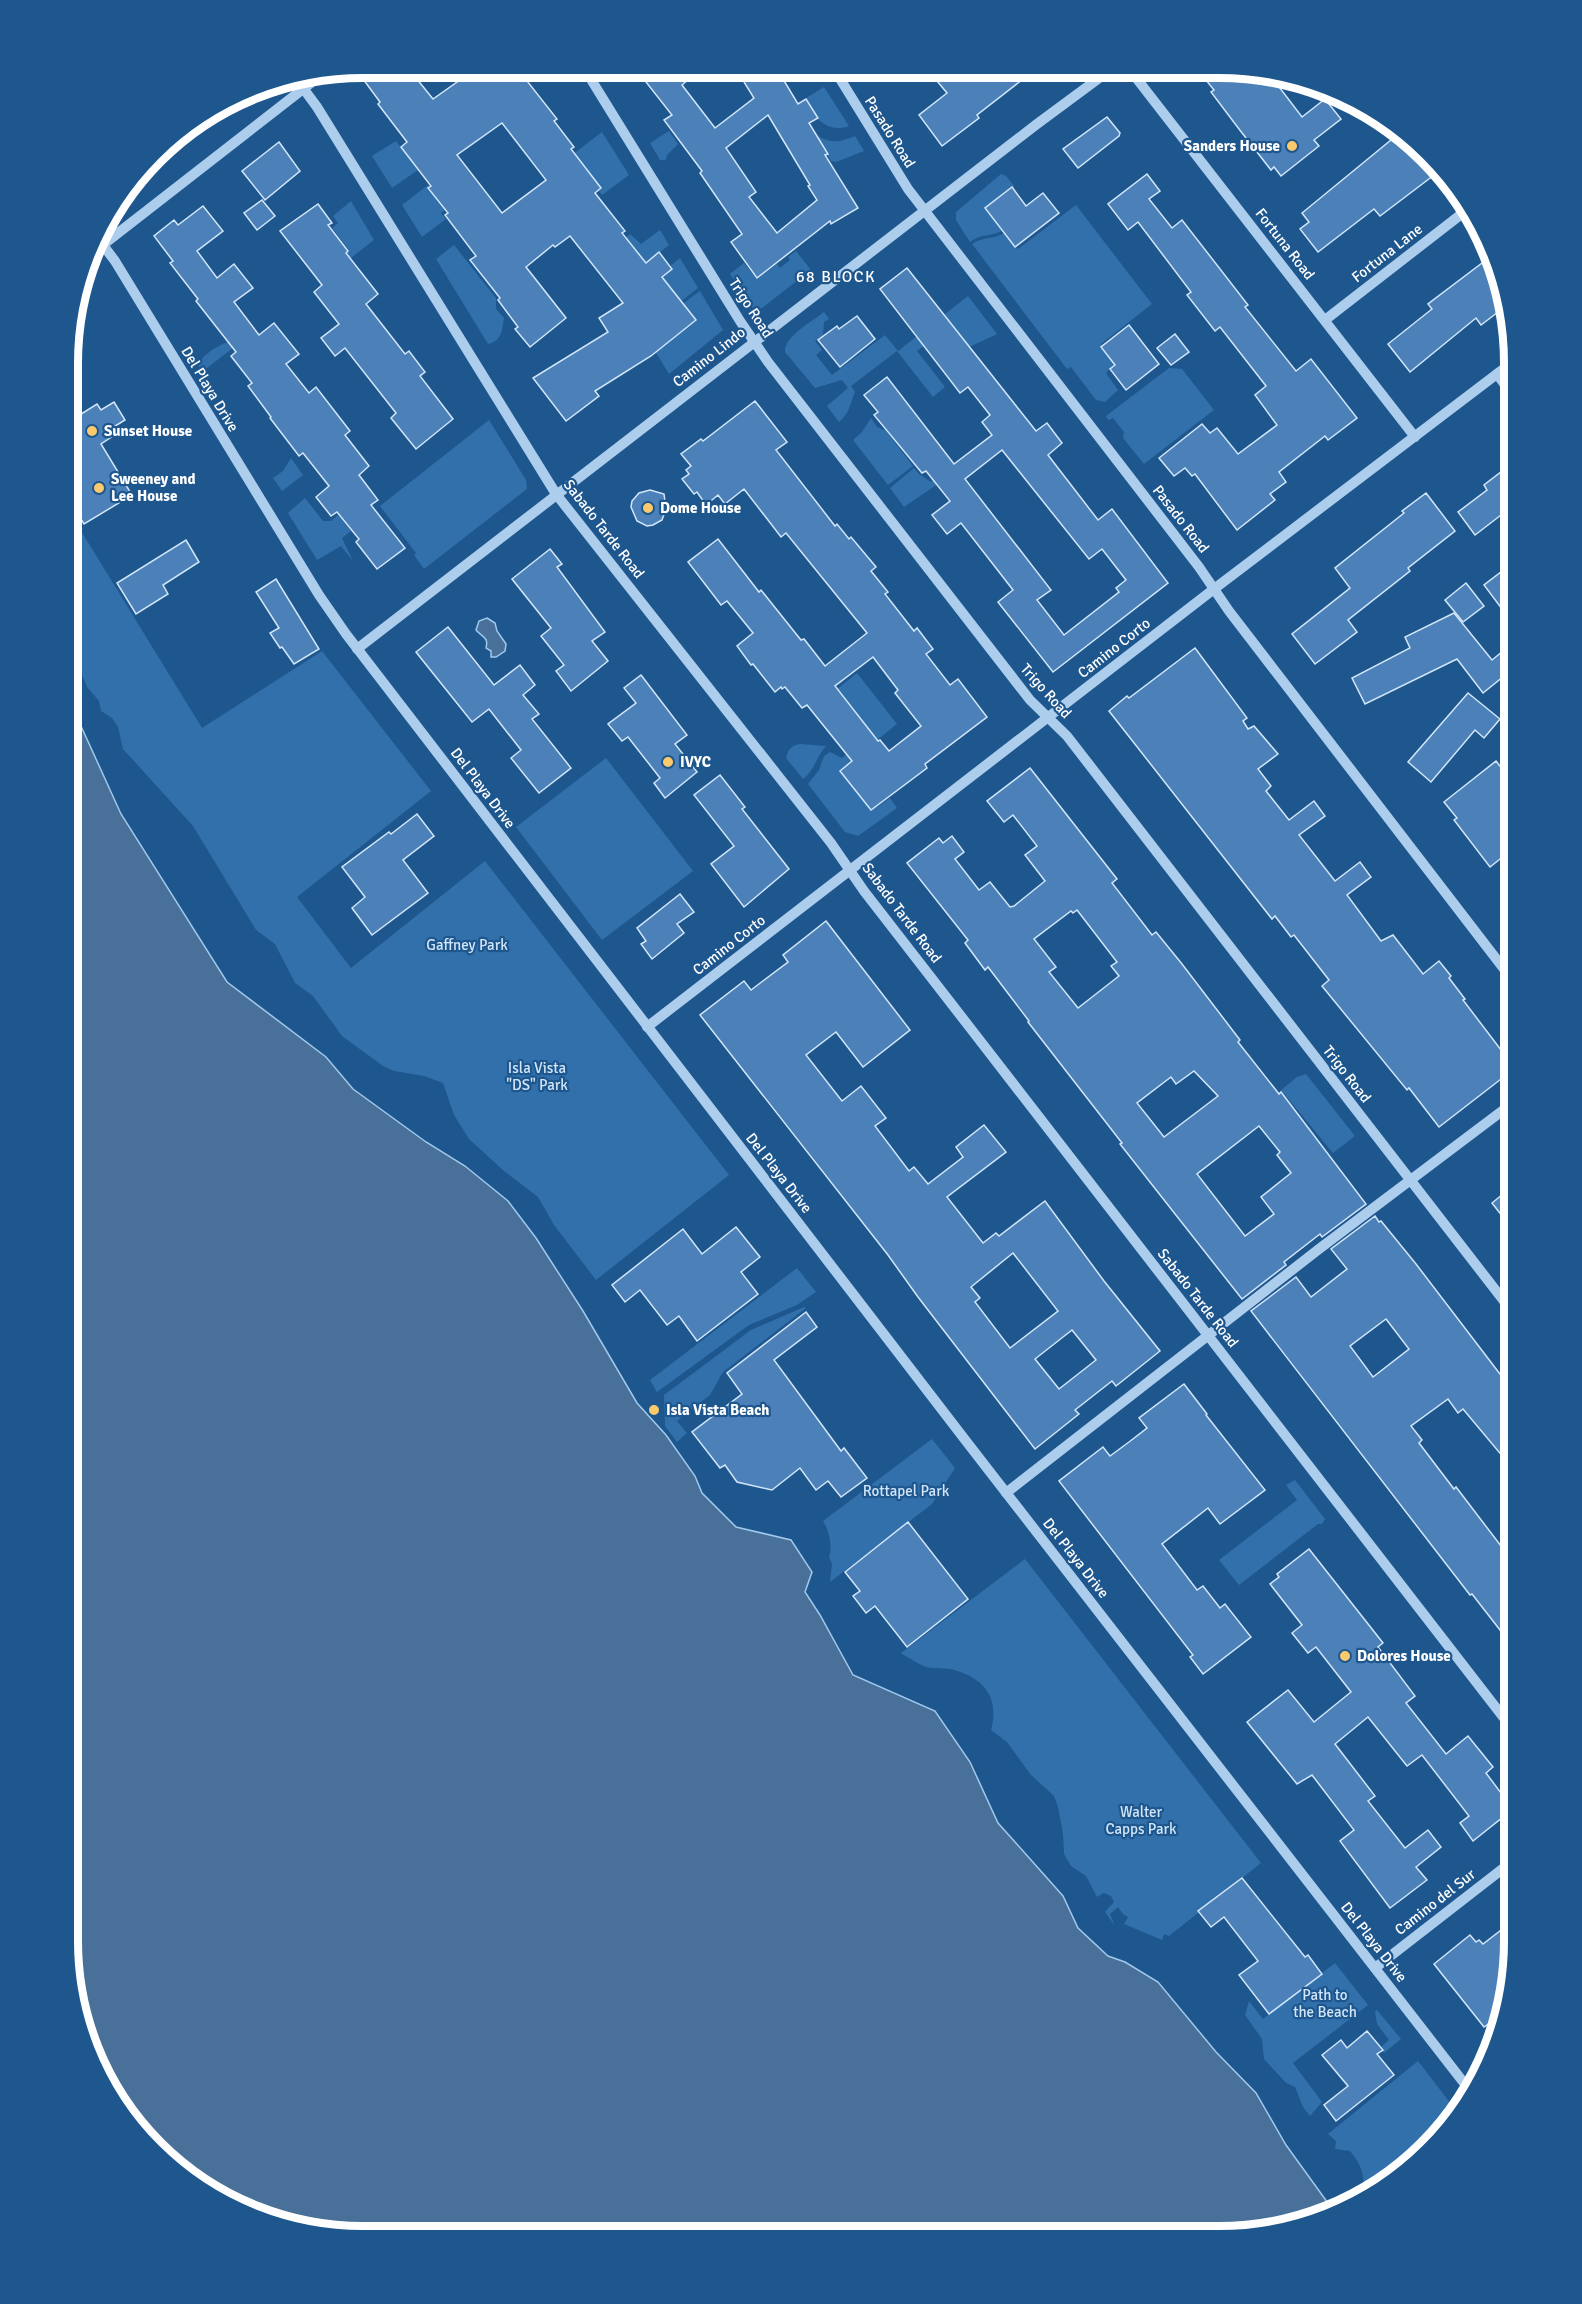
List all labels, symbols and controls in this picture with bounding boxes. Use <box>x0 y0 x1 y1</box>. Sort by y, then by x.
street label: Pasado Road <box>861 93 919 171</box>
place label: Sanders House <box>1184 137 1280 155</box>
marker: Sanders House <box>1285 139 1299 153</box>
street label: Fortuna Road <box>1252 205 1318 283</box>
street label: Fortuna Lane <box>1348 220 1426 286</box>
district label: 68 BLOCK <box>796 267 876 287</box>
street label: Trigo Road <box>725 275 777 341</box>
street label: Camino Lindo <box>669 323 749 391</box>
street label: Del Playa Drive <box>177 343 243 435</box>
place label: Sunset House <box>104 422 192 440</box>
marker: Sunset House <box>85 424 99 438</box>
place label: Sweeney and Lee House <box>111 470 196 505</box>
street label: Sabado Tarde Road <box>560 476 648 582</box>
marker: Sweeney and Lee House <box>92 481 106 495</box>
street label: Pasado Road <box>1149 482 1213 557</box>
place label: Dome House <box>660 499 741 517</box>
marker: Dome House <box>641 501 655 515</box>
street label: Camino Corto <box>1074 614 1154 682</box>
street label: Trigo Road <box>1017 660 1075 722</box>
street label: Del Playa Drive <box>447 744 519 832</box>
place label: IVYC <box>680 753 711 771</box>
marker: IVYC <box>661 755 675 769</box>
street label: Sabado Tarde Road <box>859 859 945 967</box>
street label: Camino Corto <box>689 911 769 979</box>
park label: Gaffney Park <box>426 936 508 954</box>
street label: Trigo Road <box>1319 1042 1375 1106</box>
park label: Isla Vista "DS" Park <box>506 1059 568 1094</box>
street label: Del Playa Drive <box>742 1129 816 1217</box>
street label: Sabado Tarde Road <box>1154 1245 1242 1351</box>
place label: Isla Vista Beach <box>666 1401 769 1419</box>
marker: Isla Vista Beach <box>647 1403 661 1417</box>
park label: Rottapel Park <box>863 1482 950 1500</box>
street label: Del Playa Drive <box>1039 1514 1113 1602</box>
place label: Dolores House <box>1357 1647 1451 1665</box>
marker: Dolores House <box>1338 1649 1352 1663</box>
park label: Walter Capps Park <box>1105 1803 1177 1838</box>
street label: Camino del Sur <box>1391 1865 1479 1939</box>
street label: Del Playa Drive <box>1337 1898 1411 1986</box>
park label: Path to the Beach <box>1293 1986 1357 2021</box>

